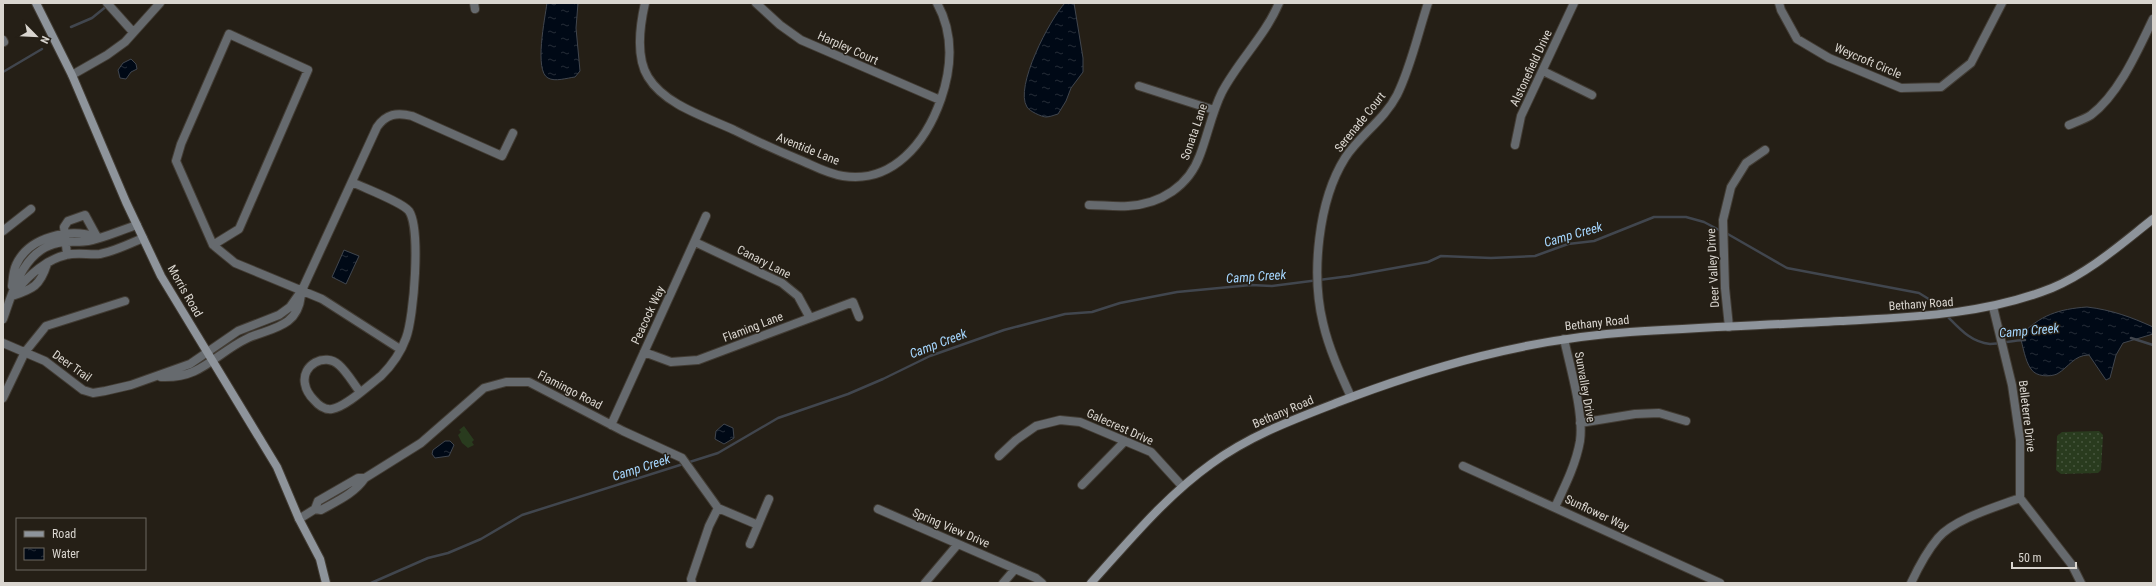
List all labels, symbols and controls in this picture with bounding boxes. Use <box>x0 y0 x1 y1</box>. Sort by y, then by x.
north arrow <box>16 16 56 56</box>
street label: Alstonefield Drive <box>1507 27 1555 109</box>
street label: Harpley Court <box>815 28 881 68</box>
text: N <box>37 34 52 46</box>
street label: Weycroft Circle <box>1832 41 1904 82</box>
street label: Serenade Court <box>1332 89 1389 155</box>
street label: Sonata Lane <box>1178 102 1210 162</box>
street label: Aventide Lane <box>774 130 842 168</box>
water label: Camp Creek <box>1542 219 1604 250</box>
street label: Deer Valley Drive <box>1704 228 1722 308</box>
street label: Canary Lane <box>735 242 794 282</box>
street label: Morris Road <box>165 263 205 319</box>
water label: Camp Creek <box>1225 267 1287 286</box>
street label: Peacock Way <box>628 284 668 346</box>
street label: Bethany Road <box>1888 295 1954 313</box>
street label: Flaming Lane <box>721 309 785 345</box>
street label: Bethany Road <box>1564 313 1630 333</box>
water label: Camp Creek <box>1998 320 2060 341</box>
water label: Camp Creek <box>907 326 969 361</box>
street label: Deer Trail <box>50 347 94 385</box>
street label: Sunvalley Drive <box>1572 351 1598 424</box>
street label: Flamingo Road <box>535 368 605 412</box>
street label: Belleterre Drive <box>2016 379 2038 453</box>
street label: Bethany Road <box>1250 393 1316 431</box>
street label: Galecrest Drive <box>1084 406 1156 448</box>
water label: Camp Creek <box>610 451 672 484</box>
street label: Sunflower Way <box>1563 492 1631 534</box>
street label: Spring View Drive <box>910 505 992 551</box>
legend <box>16 518 146 570</box>
text: Road <box>52 527 76 541</box>
scale bar <box>2012 544 2076 570</box>
text: Water <box>52 547 80 561</box>
text: 50 m <box>2018 551 2042 565</box>

